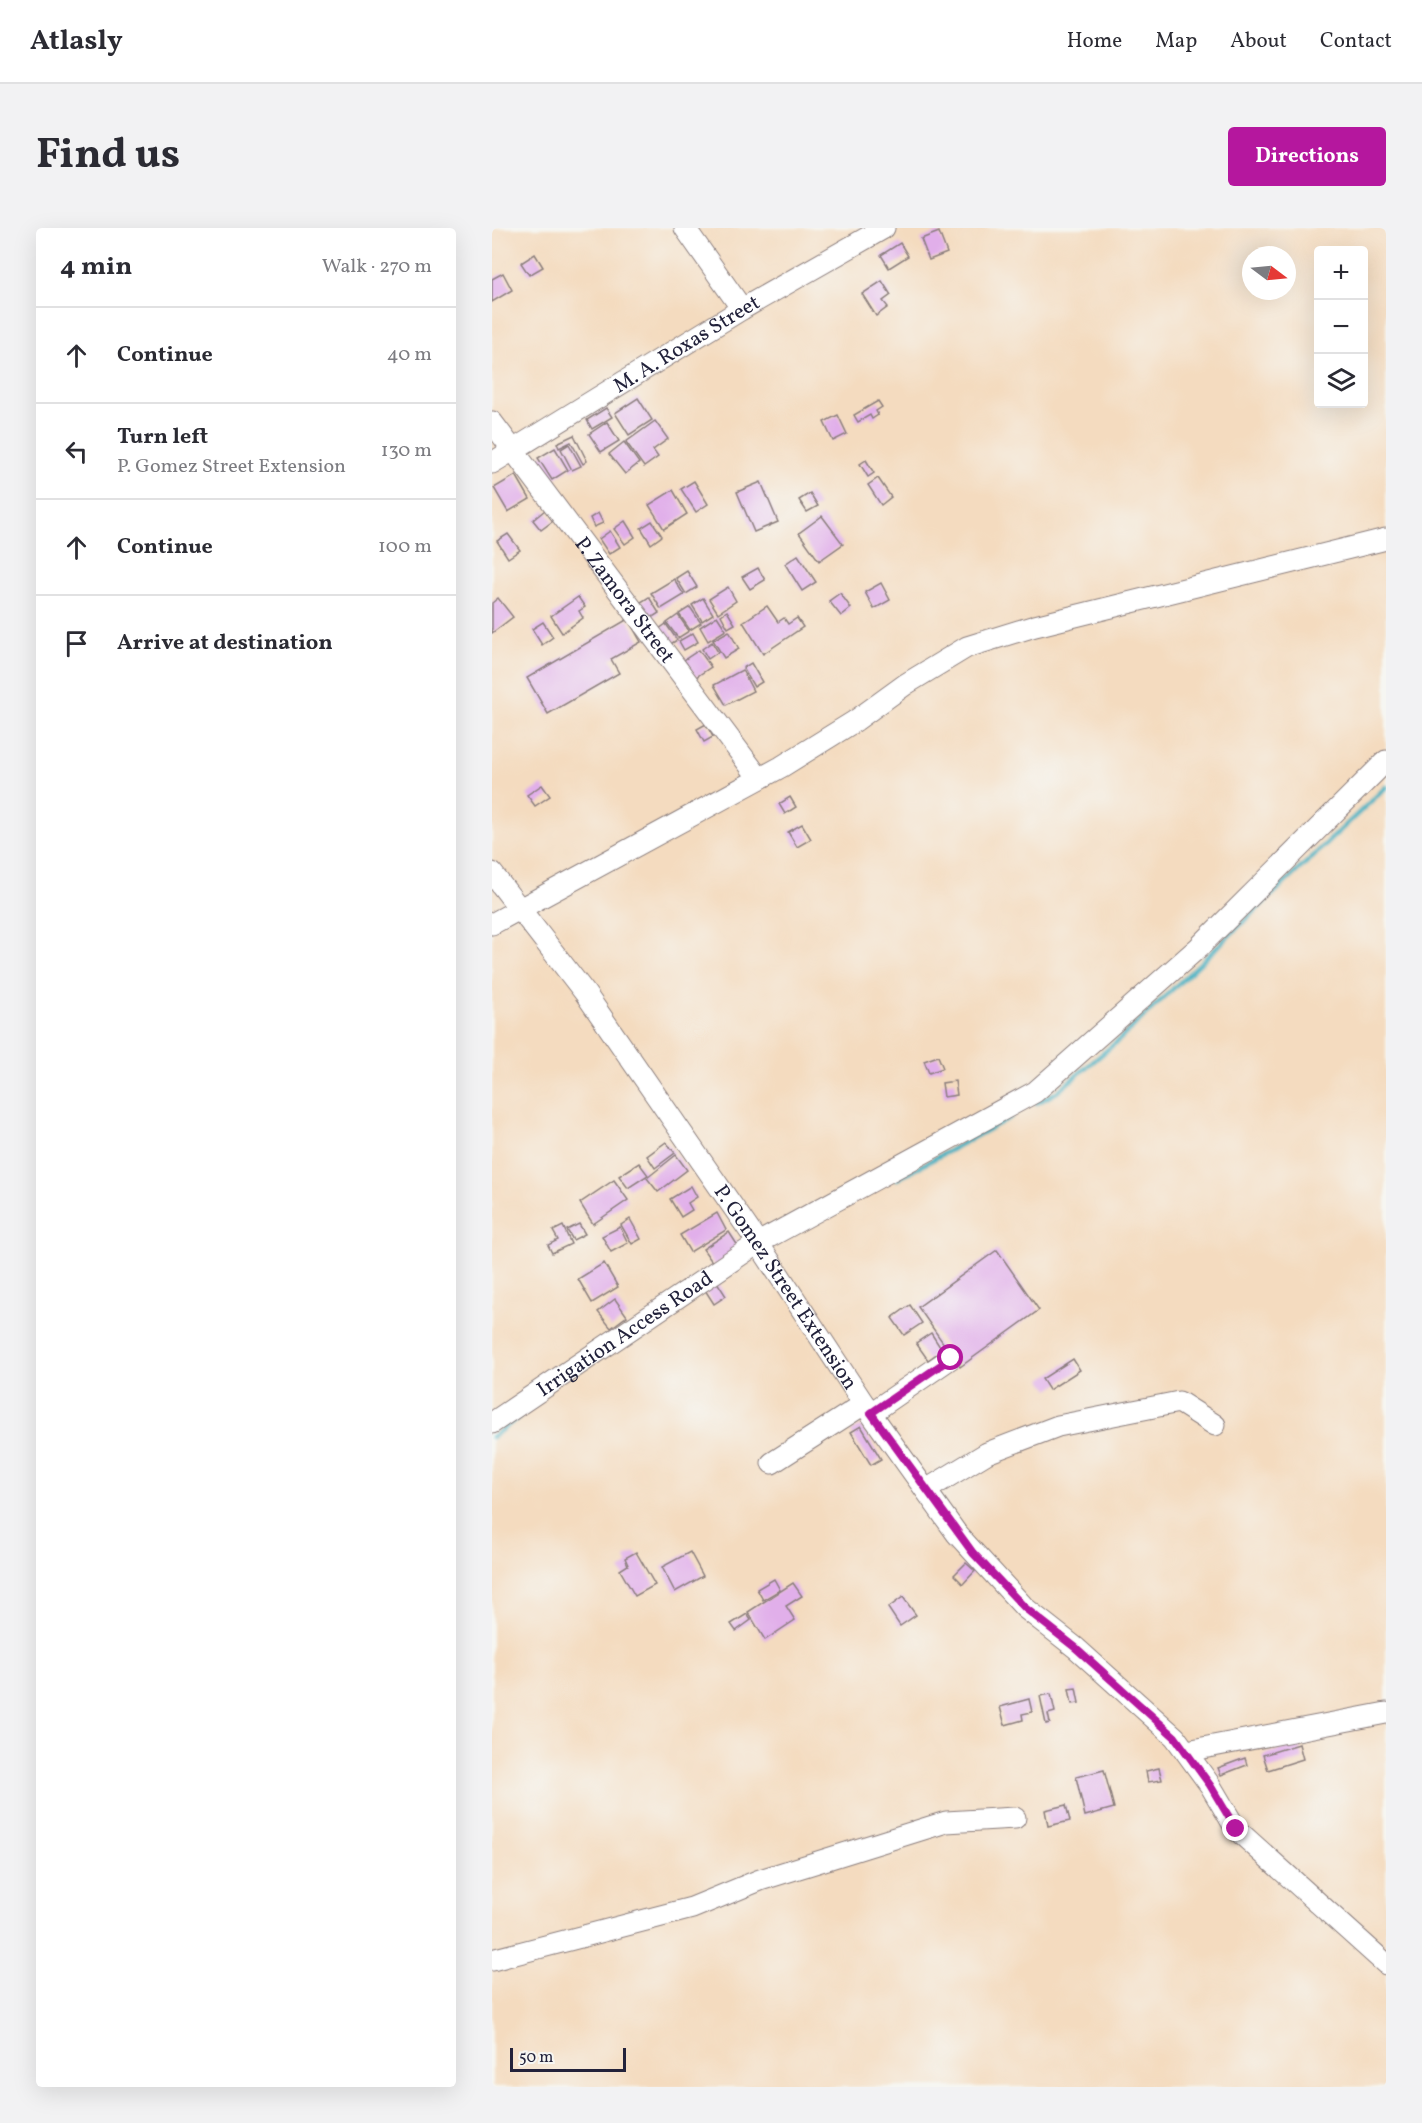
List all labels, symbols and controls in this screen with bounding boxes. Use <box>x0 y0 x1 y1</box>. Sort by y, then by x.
text: Atlasly <box>30 22 123 61</box>
text: Home <box>1067 27 1122 56</box>
text: Map <box>1155 27 1197 56</box>
text: About <box>1230 27 1287 56</box>
text: Contact <box>1320 27 1392 56</box>
text: Find us <box>36 127 180 186</box>
button: Directions <box>1228 127 1386 186</box>
north arrow <box>1242 246 1296 300</box>
map controls <box>1314 246 1368 408</box>
button: + <box>1314 246 1368 300</box>
text: 4 min <box>60 249 132 285</box>
text: Walk · 270 m <box>322 253 432 281</box>
street label: M. A. Roxas Street <box>608 289 766 401</box>
button: − <box>1314 300 1368 354</box>
icon: ahead <box>60 339 93 372</box>
text: Continue <box>117 340 213 371</box>
text: 40 m <box>387 341 432 369</box>
button: layers <box>1314 354 1368 408</box>
text: Turn left <box>117 422 208 453</box>
icon: left <box>60 435 93 468</box>
text: 130 m <box>381 437 432 465</box>
text: P. Gomez Street Extension <box>117 453 346 481</box>
icon: ahead <box>60 531 93 564</box>
street label: P. Zamora Street <box>567 531 681 670</box>
text: Continue <box>117 532 213 563</box>
text: 100 m <box>378 533 432 561</box>
icon: arrive <box>60 627 93 660</box>
text: Arrive at destination <box>117 628 333 659</box>
street label: P. Gomez Street Extension <box>706 1180 864 1396</box>
street label: Irrigation Access Road <box>532 1265 719 1405</box>
route start <box>937 1344 963 1370</box>
route end <box>1222 1815 1248 1841</box>
scale bar <box>510 2045 626 2072</box>
text: 50 m <box>519 2047 553 2069</box>

